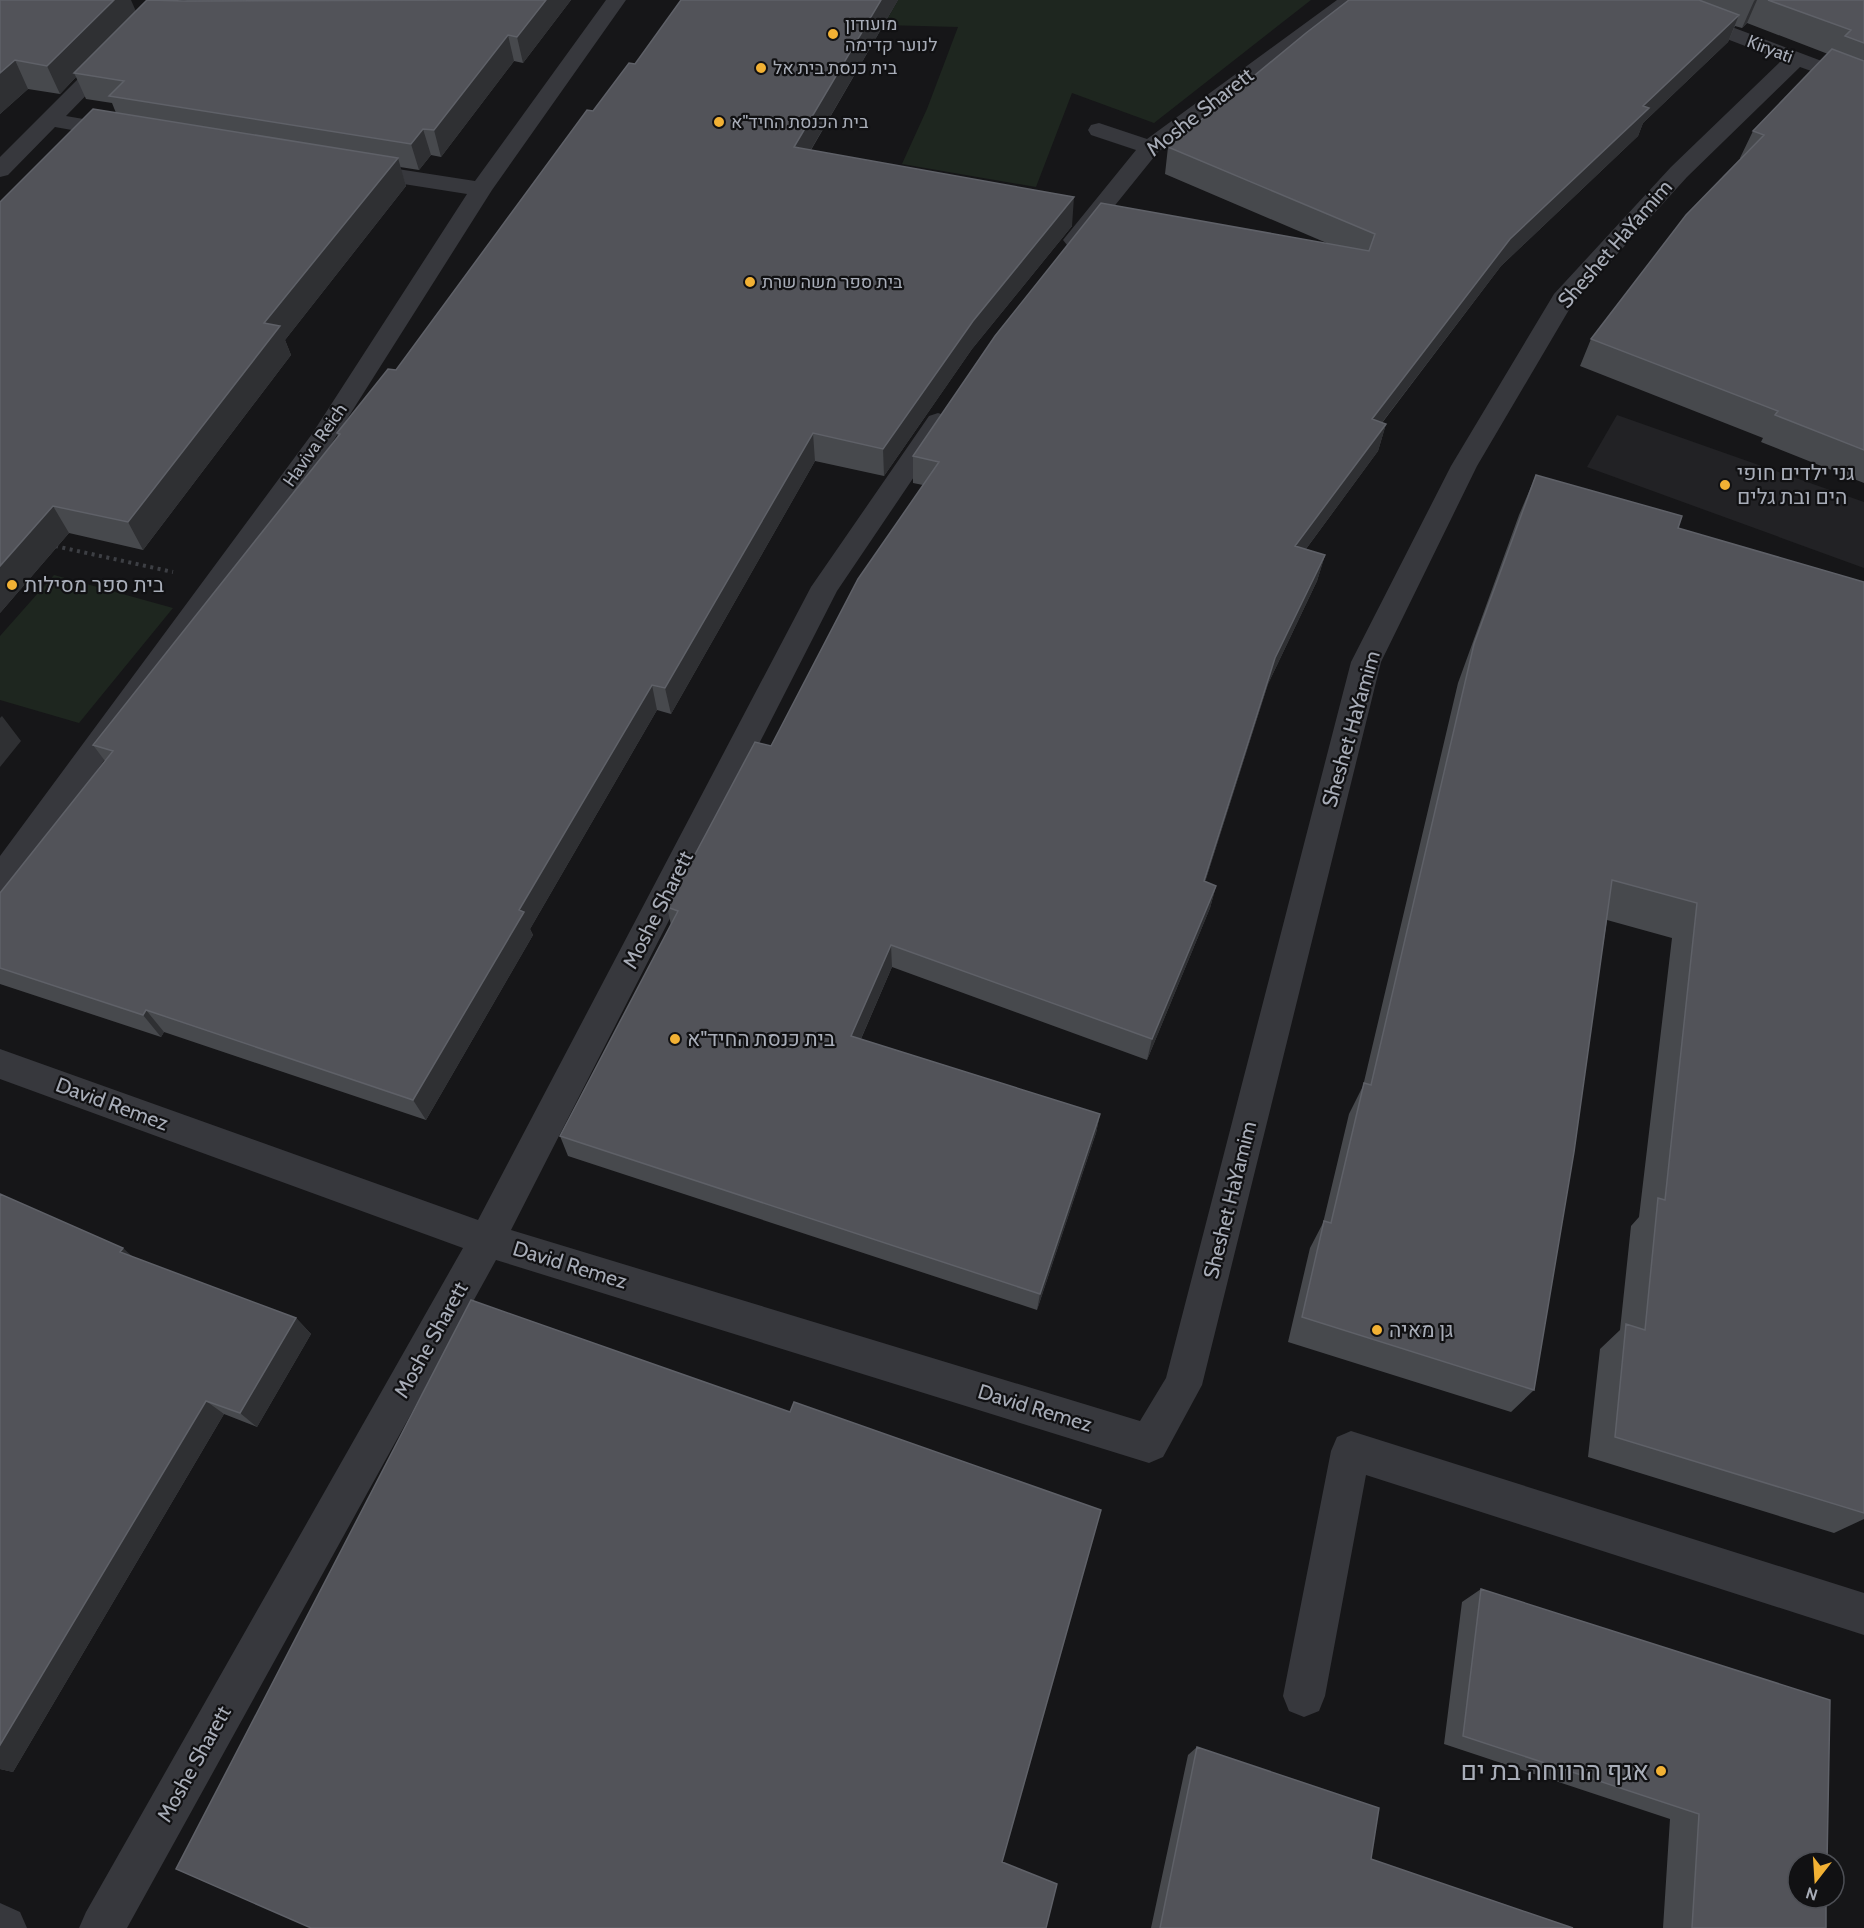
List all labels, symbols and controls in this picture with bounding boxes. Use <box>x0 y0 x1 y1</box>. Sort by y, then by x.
place label: מועודון לנוער קדימה <box>845 13 937 56</box>
marker: מועודון לנוער קדימה <box>826 27 840 41</box>
street label: Kiryati <box>1744 30 1796 68</box>
place label: בית כנסת בית אל <box>773 57 898 79</box>
marker: בית כנסת בית אל <box>754 61 768 75</box>
street label: Moshe Sharett <box>1141 62 1258 161</box>
place label: בית הכנסת החיד"א <box>731 111 869 133</box>
marker: בית הכנסת החיד"א <box>712 115 726 129</box>
street label: Sheshet HaYamim <box>1552 175 1677 313</box>
place label: בית ספר משה שרת <box>762 271 903 293</box>
marker: בית ספר משה שרת <box>743 275 757 289</box>
street label: Haviva Reich <box>278 399 352 491</box>
place label: גני ילדים חופי הים ובת גלים <box>1737 460 1855 509</box>
marker: גני ילדים חופי הים ובת גלים <box>1718 478 1732 492</box>
place label: בית ספר מסילות <box>24 572 164 597</box>
marker: בית ספר מסילות <box>5 578 19 592</box>
street label: Sheshet HaYamim <box>1316 648 1385 810</box>
street label: Moshe Sharett <box>617 847 698 973</box>
place label: בית כנסת החיד"א <box>687 1026 835 1051</box>
marker: בית כנסת החיד"א <box>668 1032 682 1046</box>
street label: David Remez <box>52 1072 172 1135</box>
street label: Sheshet HaYamim <box>1198 1118 1261 1281</box>
street label: David Remez <box>510 1235 630 1294</box>
street label: Moshe Sharett <box>388 1277 473 1402</box>
place label: גן מאיה <box>1389 1317 1453 1342</box>
marker: גן מאיה <box>1370 1323 1384 1337</box>
street label: David Remez <box>975 1378 1095 1437</box>
street label: Moshe Sharett <box>151 1701 236 1826</box>
place label: אגף הרווחה בת ים <box>1461 1755 1649 1787</box>
marker: אגף הרווחה בת ים <box>1654 1764 1668 1778</box>
north arrow <box>1786 1850 1846 1910</box>
text: N <box>1804 1883 1820 1905</box>

